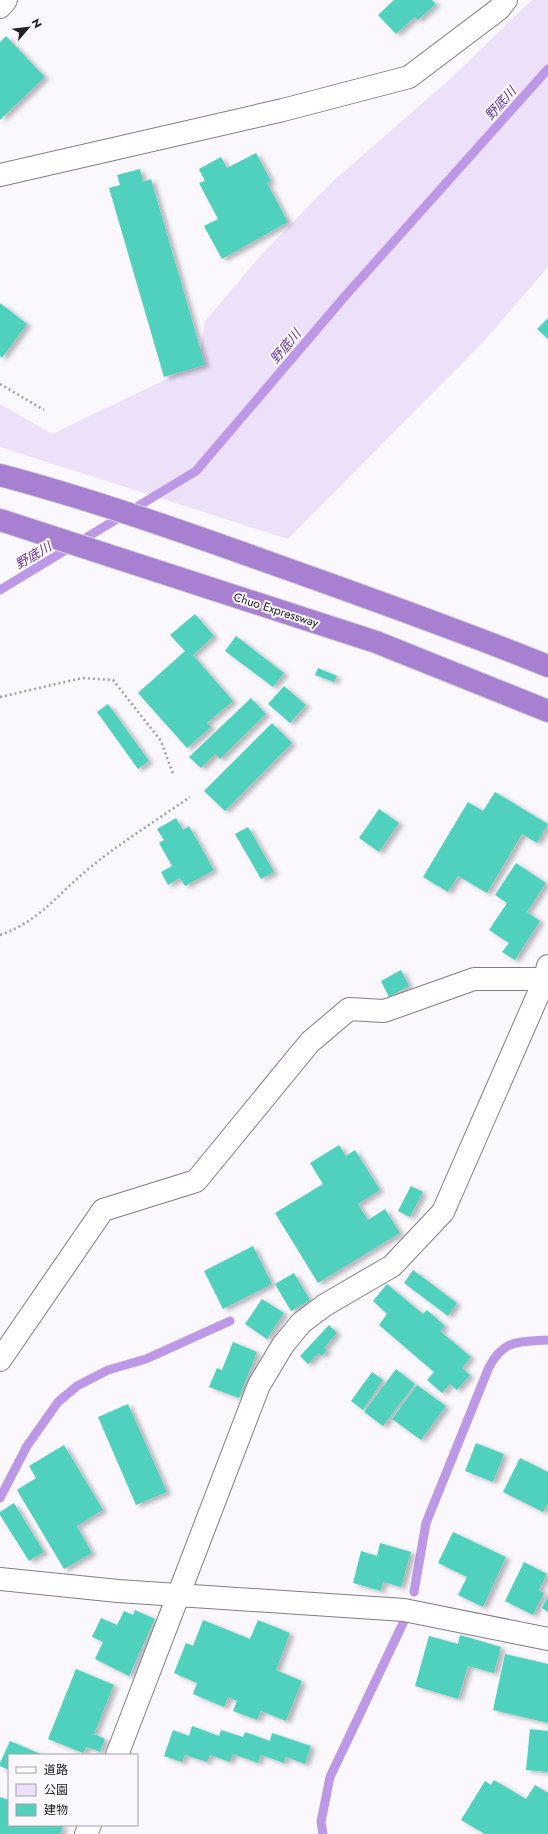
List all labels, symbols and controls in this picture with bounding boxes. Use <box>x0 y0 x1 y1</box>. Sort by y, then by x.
north arrow <box>8 8 48 48</box>
text: N <box>28 16 46 31</box>
water label: 野底川 <box>480 81 522 124</box>
water label: 野底川 <box>266 324 306 367</box>
water label: 野底川 <box>12 536 57 574</box>
street label: Chuo Expressway <box>231 588 321 632</box>
legend <box>8 1754 138 1826</box>
text: 道路 <box>44 1761 68 1779</box>
text: 公園 <box>44 1781 68 1799</box>
text: 建物 <box>44 1801 68 1819</box>

